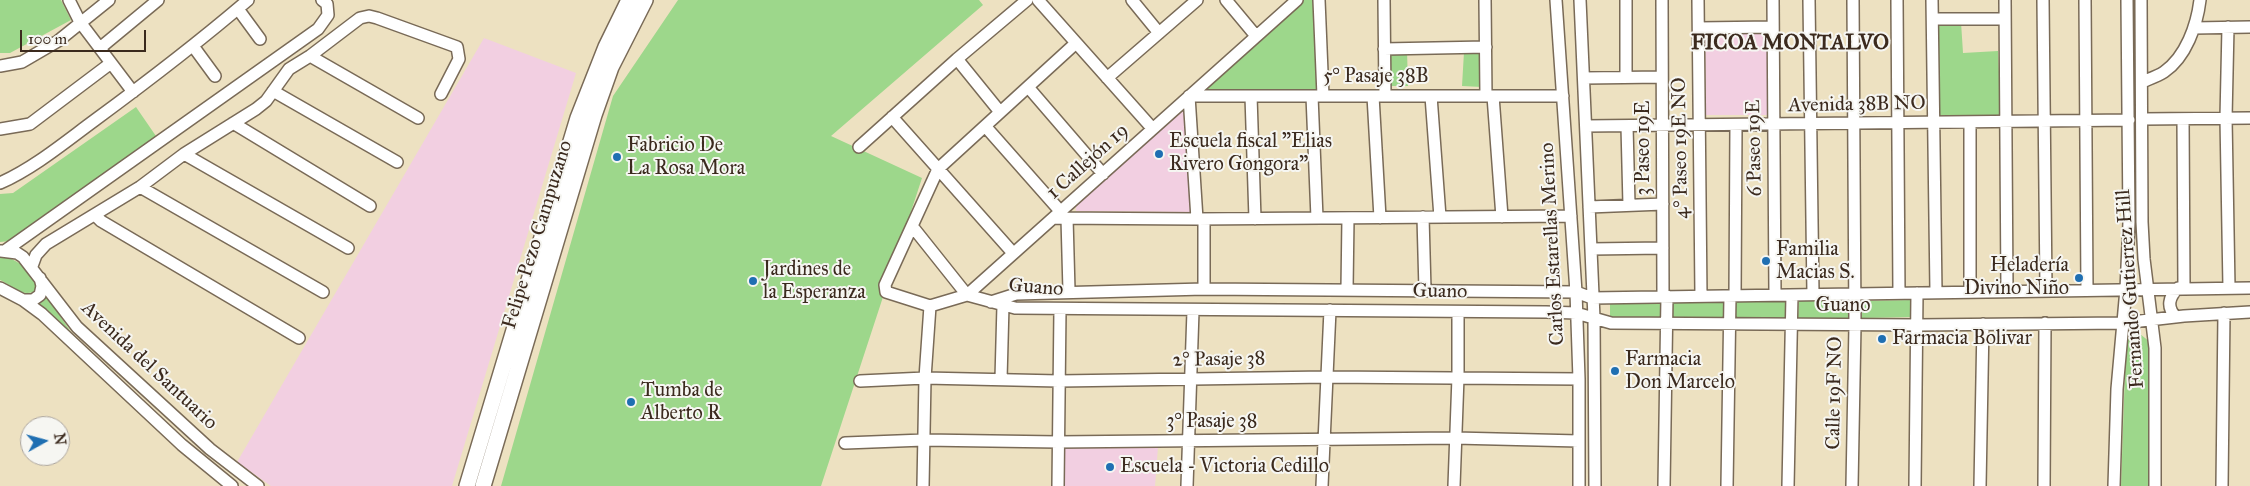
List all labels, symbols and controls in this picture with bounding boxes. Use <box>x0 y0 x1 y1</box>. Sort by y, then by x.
scale bar <box>22 20 149 52</box>
text: 100 m <box>28 30 67 48</box>
district label: FICOA MONTALVO <box>1691 31 1889 57</box>
street label: 5° Pasaje 38B <box>1323 65 1429 89</box>
street label: 4° Paseo 19E NO <box>1668 77 1694 219</box>
street label: Avenida 38B NO <box>1788 92 1926 118</box>
street label: 6 Paseo 19E <box>1742 99 1768 197</box>
street label: 3 Paseo 19E <box>1632 101 1656 195</box>
street label: 1 Callejón 19 <box>1042 119 1134 205</box>
place label: Escuela fiscal "Elias Rivero Gongora" <box>1169 130 1332 177</box>
place label: Fabricio De La Rosa Mora <box>627 134 745 181</box>
street label: Felipe Pezo Campuzano <box>498 138 578 332</box>
street label: Carlos Estarellas Merino <box>1536 142 1570 346</box>
marker: Escuela fiscal "Elias Rivero Gongora" <box>1153 148 1165 160</box>
marker: Fabricio De La Rosa Mora <box>611 151 623 163</box>
street label: Fernando Gutierrez Hill <box>2112 189 2150 389</box>
place label: Familia Macias S. <box>1776 238 1855 285</box>
place label: Heladería Divino Niño <box>1964 254 2069 301</box>
marker: Familia Macias S. <box>1760 255 1772 267</box>
place label: Jardines de la Esperanza <box>763 258 866 305</box>
marker: Heladería Divino Niño <box>2073 272 2085 284</box>
street label: Guano <box>1008 274 1064 302</box>
marker: Jardines de la Esperanza <box>747 275 759 287</box>
street label: Guano <box>1412 280 1468 304</box>
street label: Guano <box>1816 294 1870 318</box>
street label: Avenida del Santuario <box>76 297 222 435</box>
place label: Farmacia Bolivar <box>1892 327 2032 351</box>
marker: Farmacia Bolivar <box>1876 333 1888 345</box>
street label: Calle 19F NO <box>1822 336 1848 450</box>
street label: 2° Pasaje 38 <box>1172 347 1266 373</box>
place label: Farmacia Don Marcelo <box>1625 348 1735 395</box>
marker: Farmacia Don Marcelo <box>1609 365 1621 377</box>
place label: Tumba de Alberto R <box>641 379 723 426</box>
marker: Tumba de Alberto R <box>625 396 637 408</box>
street label: 3° Pasaje 38 <box>1167 410 1257 434</box>
north arrow <box>20 416 70 466</box>
text: N <box>50 432 69 446</box>
place label: Escuela - Victoria Cedillo <box>1120 455 1329 479</box>
marker: Escuela - Victoria Cedillo <box>1104 461 1116 473</box>

